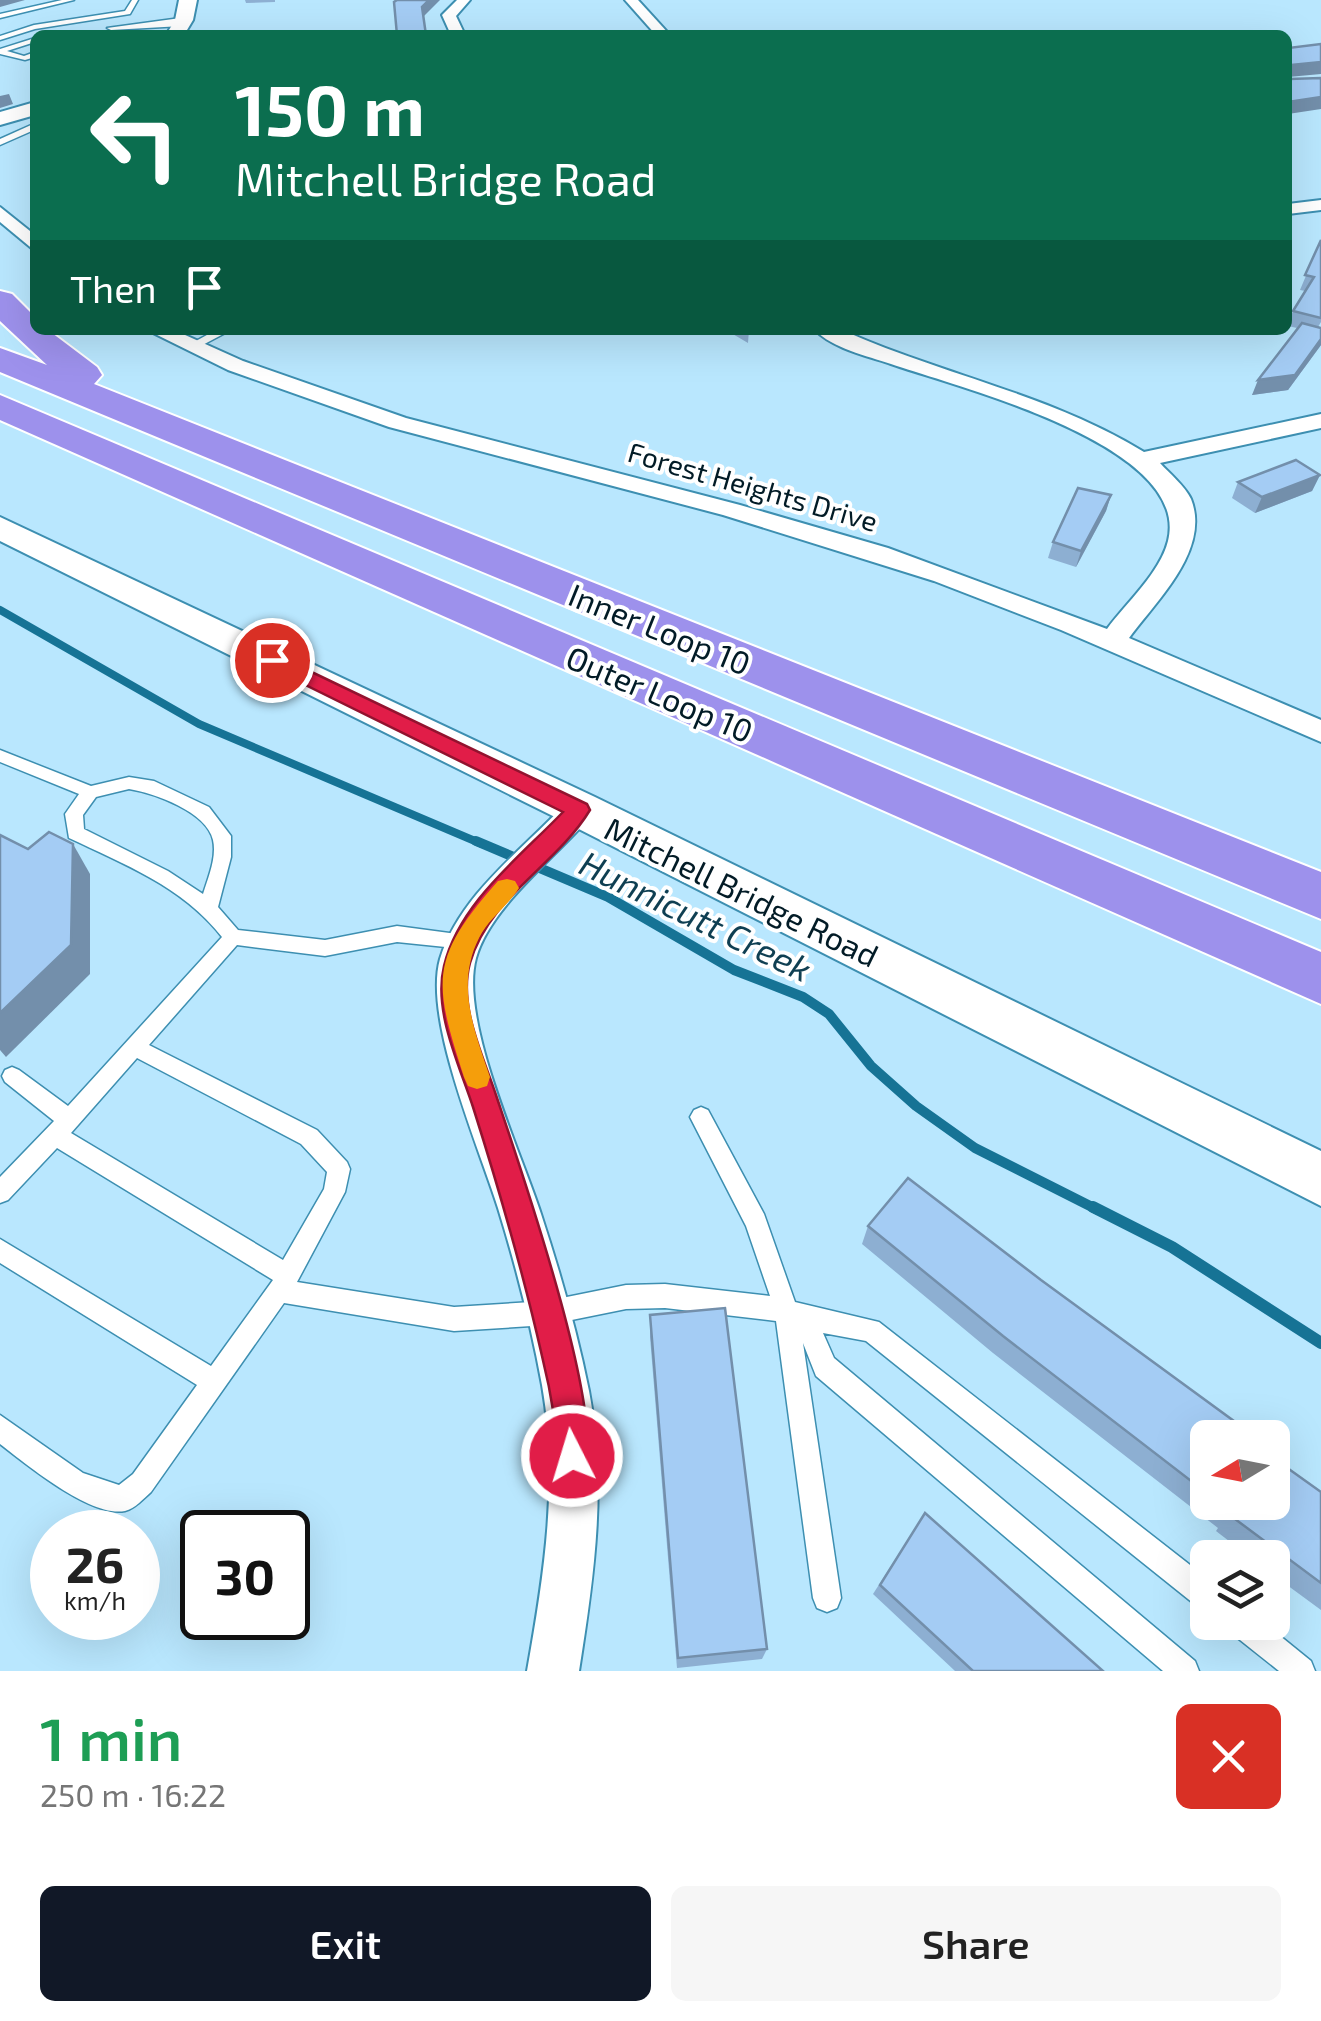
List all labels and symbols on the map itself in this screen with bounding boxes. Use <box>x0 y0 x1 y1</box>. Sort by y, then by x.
street label: Forest Heights Drive <box>624 434 882 538</box>
street label: Inner Loop 10 <box>564 574 756 682</box>
pin <box>230 618 315 703</box>
street label: Outer Loop 10 <box>561 637 759 749</box>
street label: Mitchell Bridge Road <box>599 808 885 974</box>
water label: Hunnicutt Creek <box>573 841 819 989</box>
position arrow <box>520 1404 624 1508</box>
north arrow <box>1190 1420 1290 1520</box>
speed limit sign: 30 <box>180 1510 310 1640</box>

